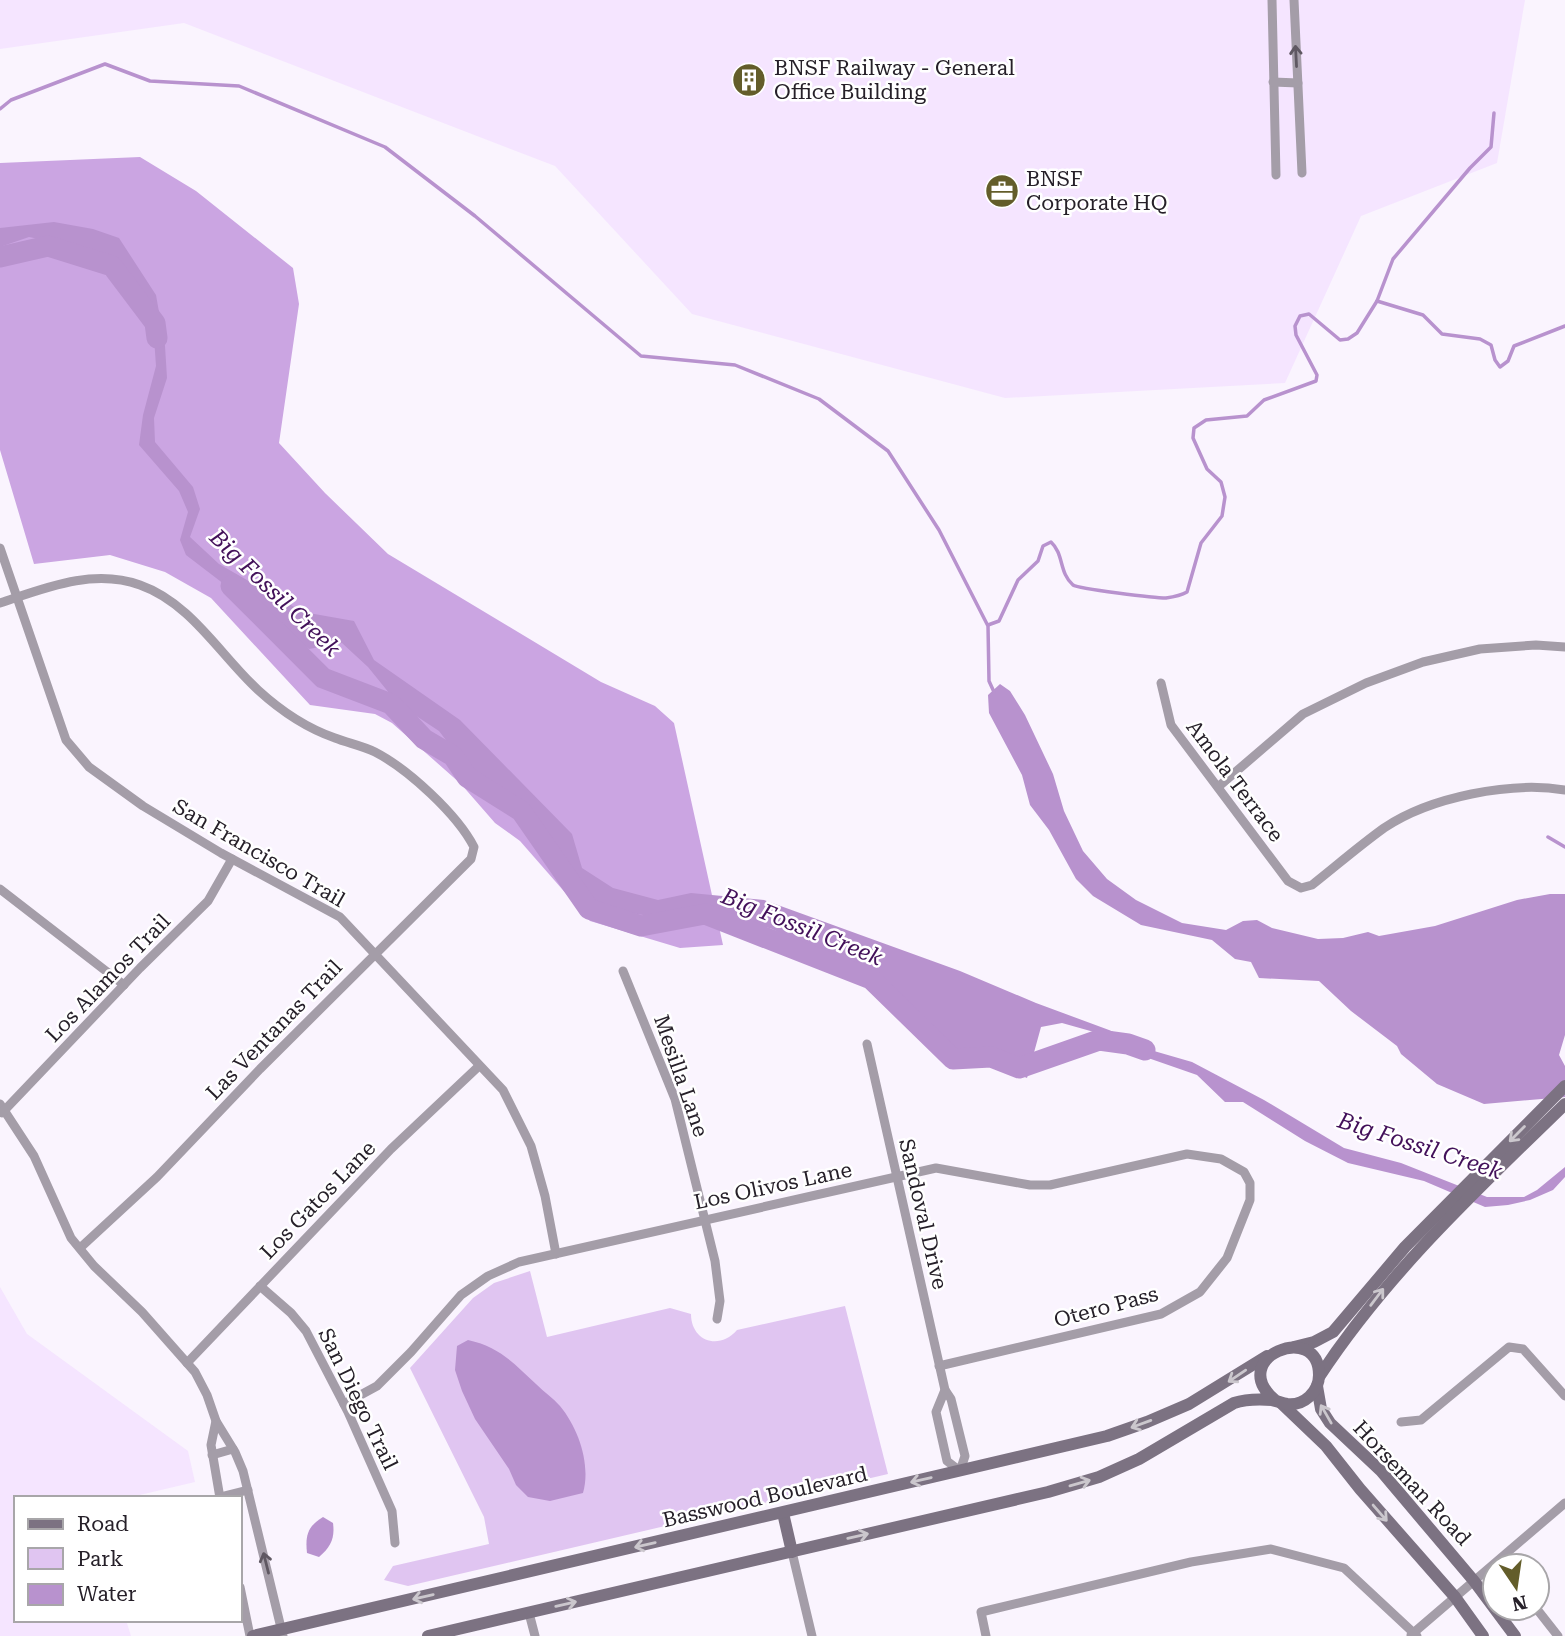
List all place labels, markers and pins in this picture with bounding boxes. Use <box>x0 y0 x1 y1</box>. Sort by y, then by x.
place label: BNSF Railway - General Office Building <box>774 56 1015 104</box>
building icon: BNSF Railway - General Office Building <box>730 61 768 99</box>
place label: BNSF Corporate HQ <box>1026 167 1168 215</box>
office icon: BNSF Corporate HQ <box>983 172 1021 210</box>

